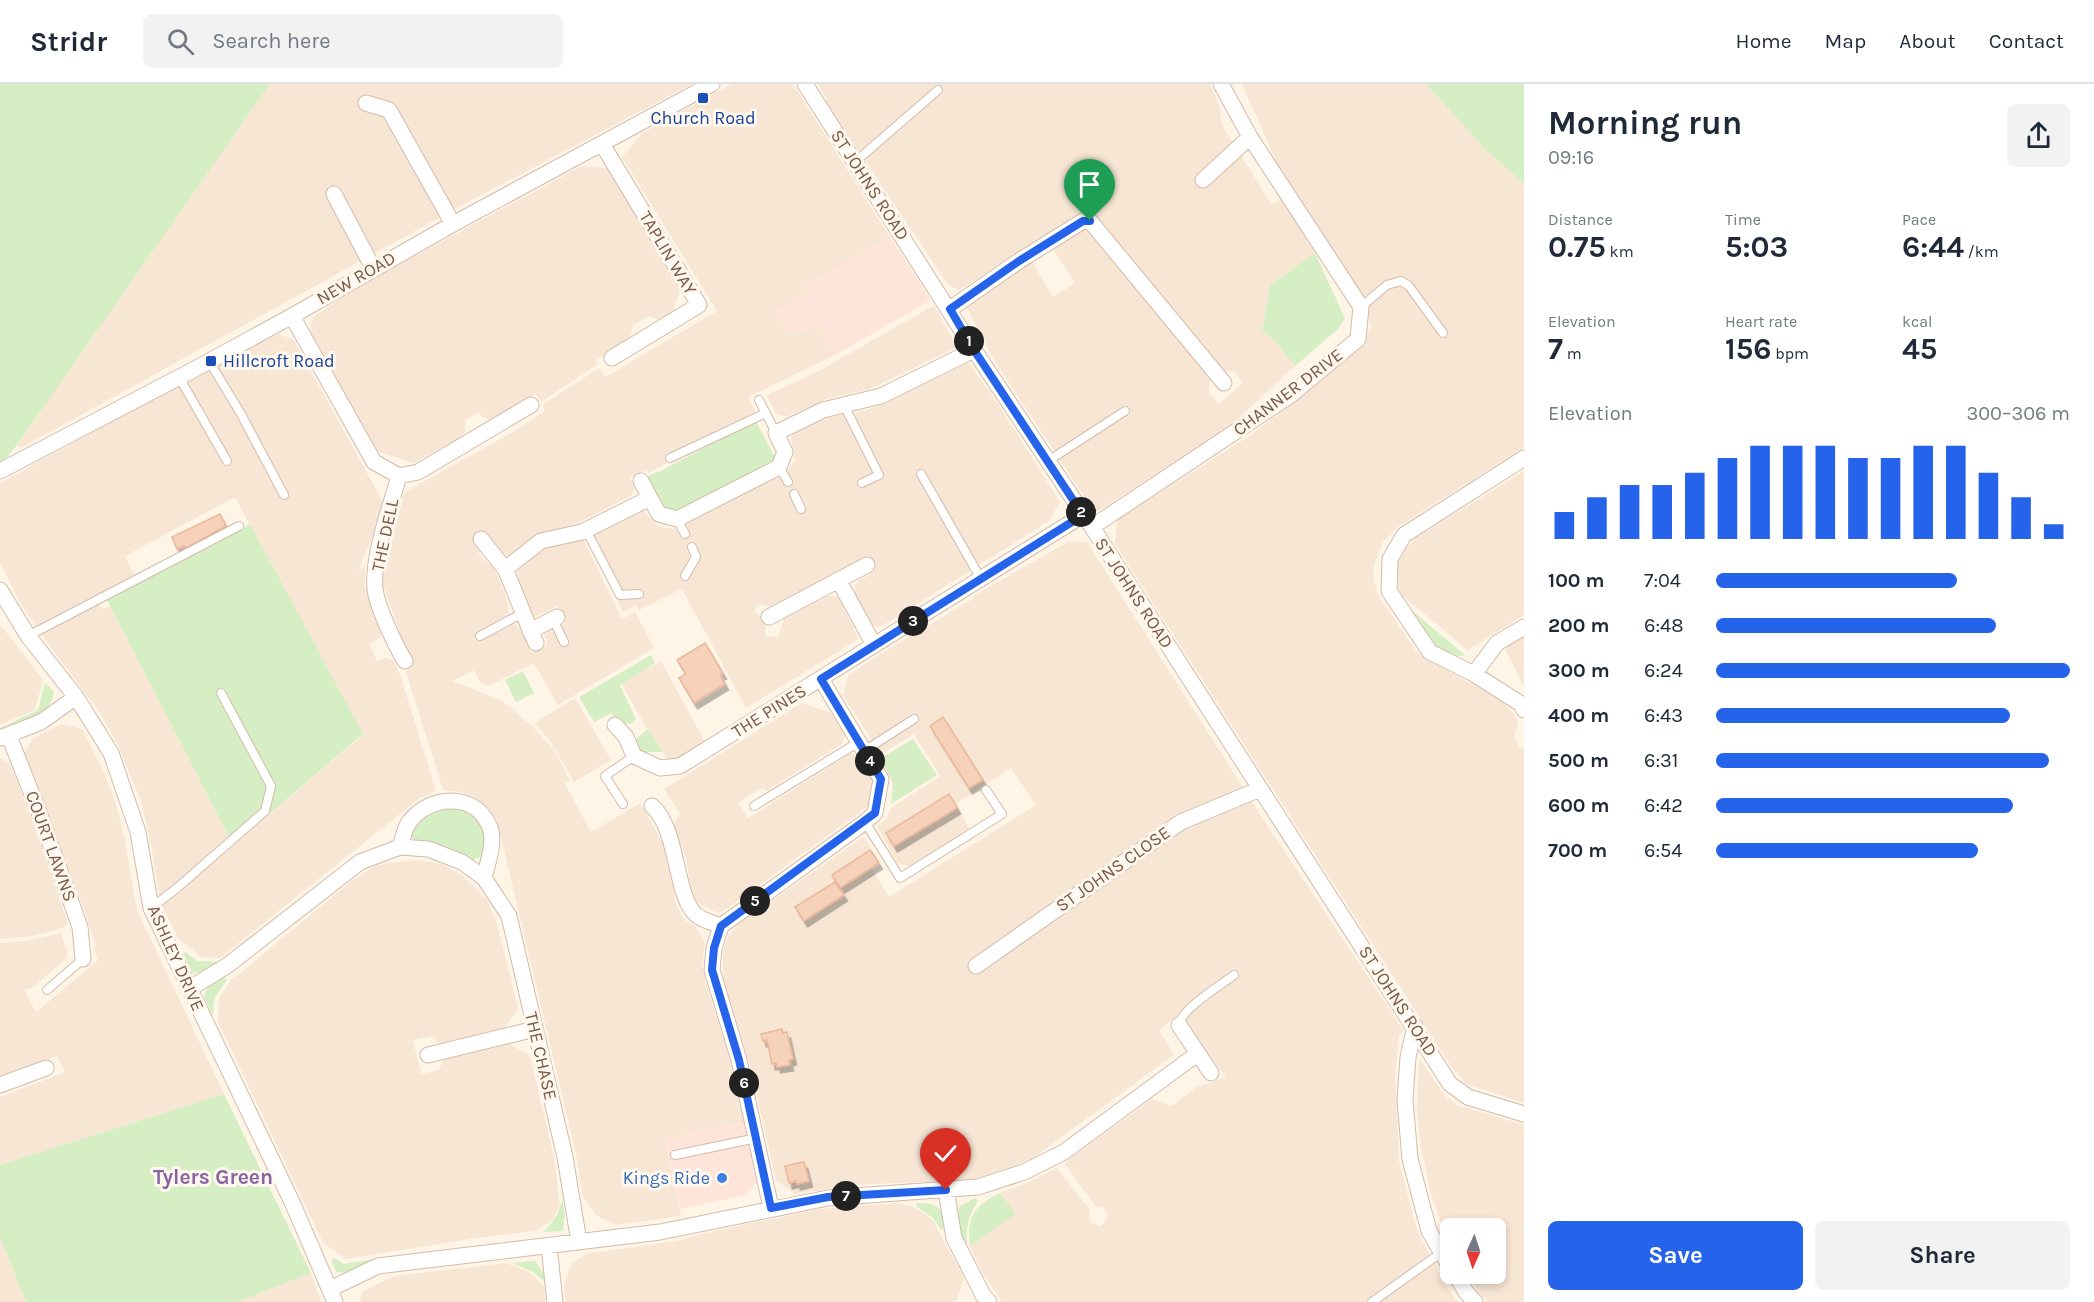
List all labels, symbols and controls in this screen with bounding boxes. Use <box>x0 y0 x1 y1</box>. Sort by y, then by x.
search box <box>143 14 563 68</box>
text: Stridr <box>30 25 107 58</box>
icon: search <box>164 25 197 58</box>
text: Search here <box>212 28 331 54</box>
text: Home <box>1736 29 1792 53</box>
text: Map <box>1825 29 1866 53</box>
text: About <box>1899 29 1956 53</box>
text: Contact <box>1989 29 2064 53</box>
marker: Church Road <box>696 91 710 105</box>
text: Morning run <box>1548 104 1742 142</box>
button: share <box>2007 104 2070 167</box>
place label: Church Road <box>650 107 756 129</box>
street label: ST JOHNS ROAD <box>826 126 914 244</box>
text: 09:16 <box>1548 146 1594 169</box>
pin <box>1064 159 1115 221</box>
icon: arrive <box>1073 168 1106 201</box>
street label: TAPLIN WAY <box>634 207 702 299</box>
text: Distance <box>1548 210 1613 229</box>
text: Time <box>1725 210 1761 229</box>
text: Pace <box>1902 210 1936 229</box>
text: 0.75 <box>1548 229 1606 265</box>
text: 5:03 <box>1725 229 1788 265</box>
text: 6:44 <box>1902 229 1964 265</box>
text: km <box>1606 242 1634 261</box>
text: /km <box>1964 242 1999 261</box>
street label: NEW ROAD <box>313 247 399 309</box>
text: Elevation <box>1548 312 1616 331</box>
text: Heart rate <box>1725 312 1797 331</box>
text: kcal <box>1902 312 1933 331</box>
pin: 1 <box>954 326 984 356</box>
text: 1 <box>966 331 972 350</box>
text: 7 <box>1548 331 1563 367</box>
text: 156 <box>1725 331 1771 367</box>
text: 45 <box>1902 331 1937 367</box>
street label: CHANNER DRIVE <box>1229 344 1347 440</box>
text: m <box>1563 344 1582 363</box>
text: bpm <box>1771 344 1809 363</box>
place label: Hillcroft Road <box>223 350 335 372</box>
marker: Hillcroft Road <box>204 354 218 368</box>
text: Elevation <box>1548 402 1633 425</box>
text: 300–306 m <box>1966 402 2070 425</box>
street label: THE DELL <box>367 496 404 574</box>
pin: 2 <box>1066 497 1096 527</box>
text: 2 <box>1076 502 1086 521</box>
street label: ST JOHNS ROAD <box>1090 534 1178 652</box>
text: 100 m <box>1548 569 1604 592</box>
text: 7:04 <box>1644 569 1681 592</box>
pin: 3 <box>898 606 928 636</box>
text: 3 <box>908 611 918 630</box>
text: 200 m <box>1548 614 1609 637</box>
text: 6:48 <box>1644 614 1684 637</box>
text: 300 m <box>1548 659 1610 682</box>
text: 6:24 <box>1644 659 1683 682</box>
street label: THE PINES <box>728 679 810 743</box>
text: 400 m <box>1548 704 1609 727</box>
text: 6:43 <box>1644 704 1683 727</box>
pin: 4 <box>855 746 885 776</box>
text: 500 m <box>1548 749 1609 772</box>
text: 6:31 <box>1644 749 1678 772</box>
text: 4 <box>865 751 875 770</box>
street label: COURT LAWNS <box>21 788 81 904</box>
text: 600 m <box>1548 794 1609 817</box>
text: 6:42 <box>1644 794 1683 817</box>
street label: ST JOHNS CLOSE <box>1052 821 1174 917</box>
text: 700 m <box>1548 839 1607 862</box>
text: 6:54 <box>1644 839 1683 862</box>
pin: 5 <box>740 886 770 916</box>
text: 5 <box>750 891 760 910</box>
street label: ASHLEY DRIVE <box>143 901 209 1015</box>
street label: ST JOHNS ROAD <box>1354 942 1442 1060</box>
street label: THE CHASE <box>520 1010 562 1102</box>
pin: 6 <box>729 1068 759 1098</box>
text: 6 <box>739 1073 749 1092</box>
pin <box>920 1128 971 1190</box>
icon: check <box>929 1137 962 1170</box>
district label: Tylers Green <box>153 1165 273 1189</box>
place label: Kings Ride <box>623 1167 710 1189</box>
marker: Kings Ride <box>715 1171 729 1185</box>
pin: 7 <box>831 1181 861 1211</box>
text: 7 <box>842 1186 850 1205</box>
north arrow <box>1440 1218 1506 1284</box>
map controls <box>1440 1218 1506 1284</box>
button: Save <box>1548 1221 1803 1290</box>
button: Share <box>1815 1221 2070 1290</box>

